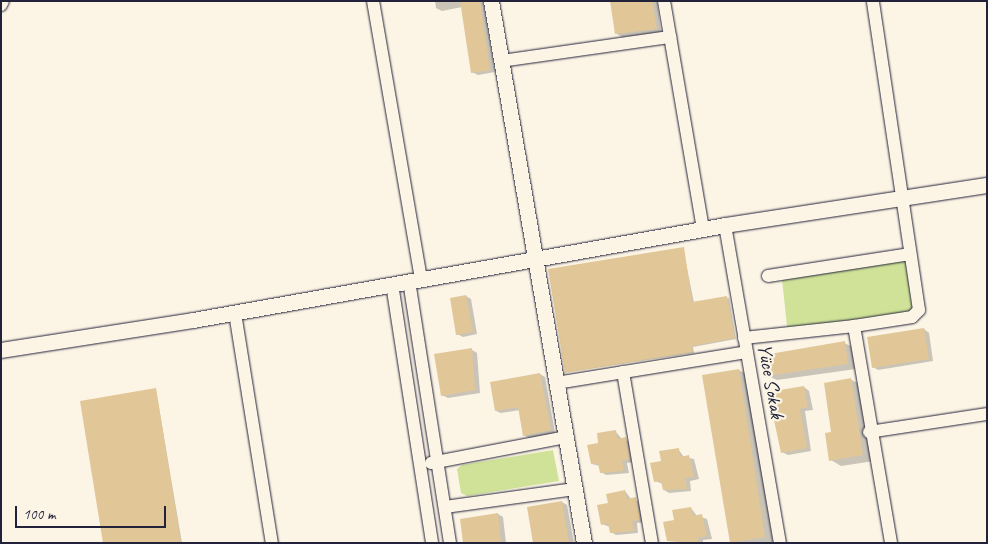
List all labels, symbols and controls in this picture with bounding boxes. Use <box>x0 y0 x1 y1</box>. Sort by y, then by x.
street label: Yüce Sokak <box>753 342 789 420</box>
scale bar <box>18 496 169 528</box>
text: 100 m <box>23 505 55 524</box>

